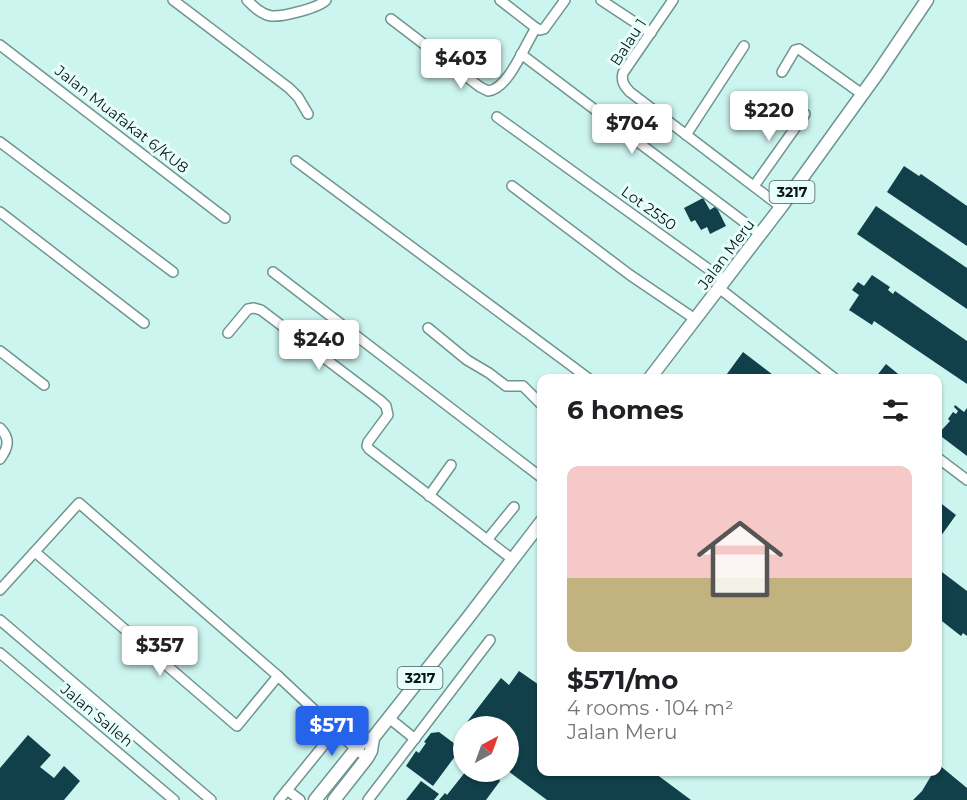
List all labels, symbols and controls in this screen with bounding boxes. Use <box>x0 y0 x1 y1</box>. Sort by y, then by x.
street label: Balau 1 <box>606 15 650 69</box>
pin: $403 <box>425 39 497 90</box>
text: $403 <box>435 46 487 70</box>
street label: Jalan Muafakat 6/KU8 <box>51 60 193 177</box>
pin: $220 <box>733 91 805 142</box>
text: $220 <box>744 98 794 122</box>
pin: $704 <box>596 104 668 155</box>
text: $704 <box>606 111 658 135</box>
road number: 3217 <box>770 181 814 203</box>
street label: Lot 2550 <box>618 182 680 234</box>
street label: Jalan Meru <box>693 215 759 294</box>
pin: $240 <box>283 320 355 371</box>
text: $240 <box>293 327 345 351</box>
text: 6 homes <box>567 394 684 426</box>
icon: filters <box>879 394 912 427</box>
icon: home <box>686 505 794 613</box>
pin: $357 <box>124 626 196 677</box>
text: $357 <box>136 633 184 657</box>
text: $571/mo <box>567 664 678 696</box>
road number: 3217 <box>398 667 442 689</box>
street label: Jalan Salleh <box>56 679 137 751</box>
text: 4 rooms · 104 m² <box>567 696 734 720</box>
pin: $571 <box>296 706 368 757</box>
text: $571 <box>310 713 354 737</box>
north arrow <box>453 716 519 782</box>
map controls <box>453 716 519 782</box>
text: Jalan Meru <box>567 720 677 744</box>

